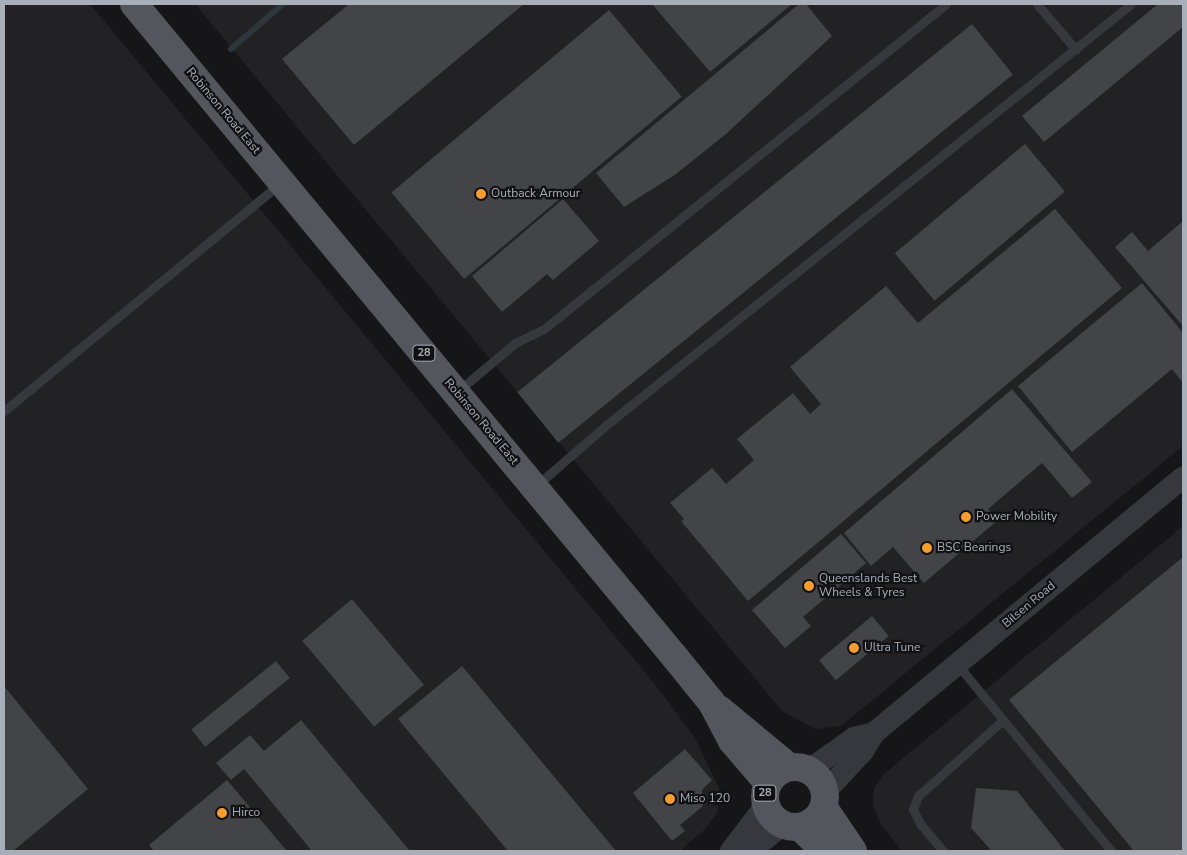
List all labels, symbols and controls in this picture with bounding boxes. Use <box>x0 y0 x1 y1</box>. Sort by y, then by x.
street label: Robinson Road East <box>183 65 263 157</box>
place label: Outback Armour <box>491 187 580 201</box>
marker: Outback Armour <box>475 188 487 200</box>
road number: 28 <box>412 344 436 362</box>
street label: Robinson Road East <box>441 376 521 468</box>
place label: Power Mobility <box>976 510 1057 524</box>
marker: Power Mobility <box>960 511 972 523</box>
place label: BSC Bearings <box>937 541 1011 555</box>
marker: BSC Bearings <box>921 542 933 554</box>
place label: Queenslands Best Wheels & Tyres <box>819 572 917 600</box>
street label: Bilsen Road <box>1000 579 1058 631</box>
marker: Queenslands Best Wheels & Tyres <box>803 580 815 592</box>
place label: Ultra Tune <box>864 641 920 655</box>
marker: Ultra Tune <box>848 642 860 654</box>
road number: 28 <box>752 784 778 801</box>
place label: Miso 120 <box>680 792 730 806</box>
marker: Miso 120 <box>664 793 676 805</box>
place label: Hirco <box>232 806 260 820</box>
marker: Hirco <box>216 807 228 819</box>

